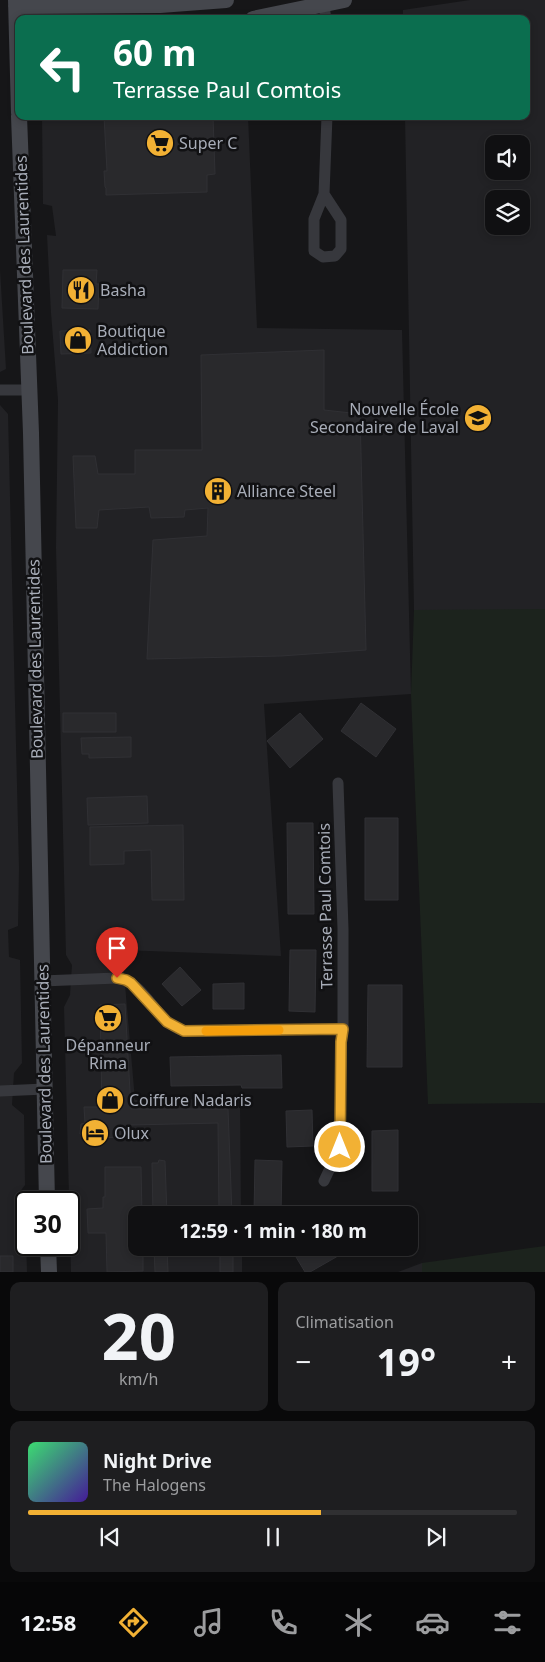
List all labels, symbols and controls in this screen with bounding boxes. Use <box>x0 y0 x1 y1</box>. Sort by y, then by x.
text: 60 m <box>113 29 196 76</box>
icon: left <box>30 35 95 100</box>
text: Terrasse Paul Comtois <box>113 74 341 104</box>
supermarket icon: Super C <box>145 128 175 158</box>
place label: Super C <box>179 132 237 154</box>
map controls <box>485 135 530 235</box>
button: sound <box>485 135 530 180</box>
street label: Boulevard des Laurentides <box>10 155 38 355</box>
button: layers <box>485 190 530 235</box>
restaurant icon: Basha <box>66 275 96 305</box>
place label: Basha <box>100 279 146 301</box>
place label: Boutique Addiction <box>97 320 168 360</box>
shop icon: Boutique Addiction <box>63 325 93 355</box>
place label: Nouvelle École Secondaire de Laval <box>310 398 459 438</box>
school or university icon: Nouvelle École Secondaire de Laval <box>463 403 493 433</box>
building icon: Alliance Steel <box>203 476 233 506</box>
place label: Alliance Steel <box>237 480 336 502</box>
street label: Boulevard des Laurentides <box>22 559 48 759</box>
street label: Terrasse Paul Comtois <box>313 823 337 989</box>
pin <box>96 927 138 978</box>
icon: arrive <box>103 934 131 962</box>
street label: Boulevard des Laurentides <box>31 964 57 1164</box>
supermarket icon: Dépanneur Rima <box>93 1003 123 1033</box>
place label: Dépanneur Rima <box>66 1034 151 1074</box>
shop icon: Coiffure Nadaris <box>95 1085 125 1115</box>
place label: Coiffure Nadaris <box>129 1089 252 1111</box>
hotel icon: Olux <box>80 1118 110 1148</box>
position arrow <box>313 1120 365 1172</box>
place label: Olux <box>114 1122 150 1144</box>
speed limit sign: 30 <box>15 1191 80 1256</box>
text: 12:59 · 1 min · 180 m <box>179 1218 367 1244</box>
text: 20 <box>102 1291 176 1379</box>
text: Climatisation <box>296 1311 394 1333</box>
text: 19° <box>376 1335 436 1387</box>
text: − <box>296 1342 312 1380</box>
text: + <box>501 1342 517 1380</box>
text: km/h <box>119 1368 158 1390</box>
text: Night Drive <box>103 1448 212 1474</box>
text: The Halogens <box>103 1474 206 1496</box>
icon: previous <box>96 1523 124 1551</box>
icon: pause <box>259 1523 287 1551</box>
icon: next <box>422 1523 450 1551</box>
icon: directions <box>116 1605 151 1640</box>
icon: music <box>191 1605 226 1640</box>
icon: phone <box>266 1605 301 1640</box>
icon: climate <box>341 1605 376 1640</box>
icon: car <box>415 1605 450 1640</box>
icon: filters <box>490 1605 525 1640</box>
text: 12:58 <box>20 1607 76 1637</box>

